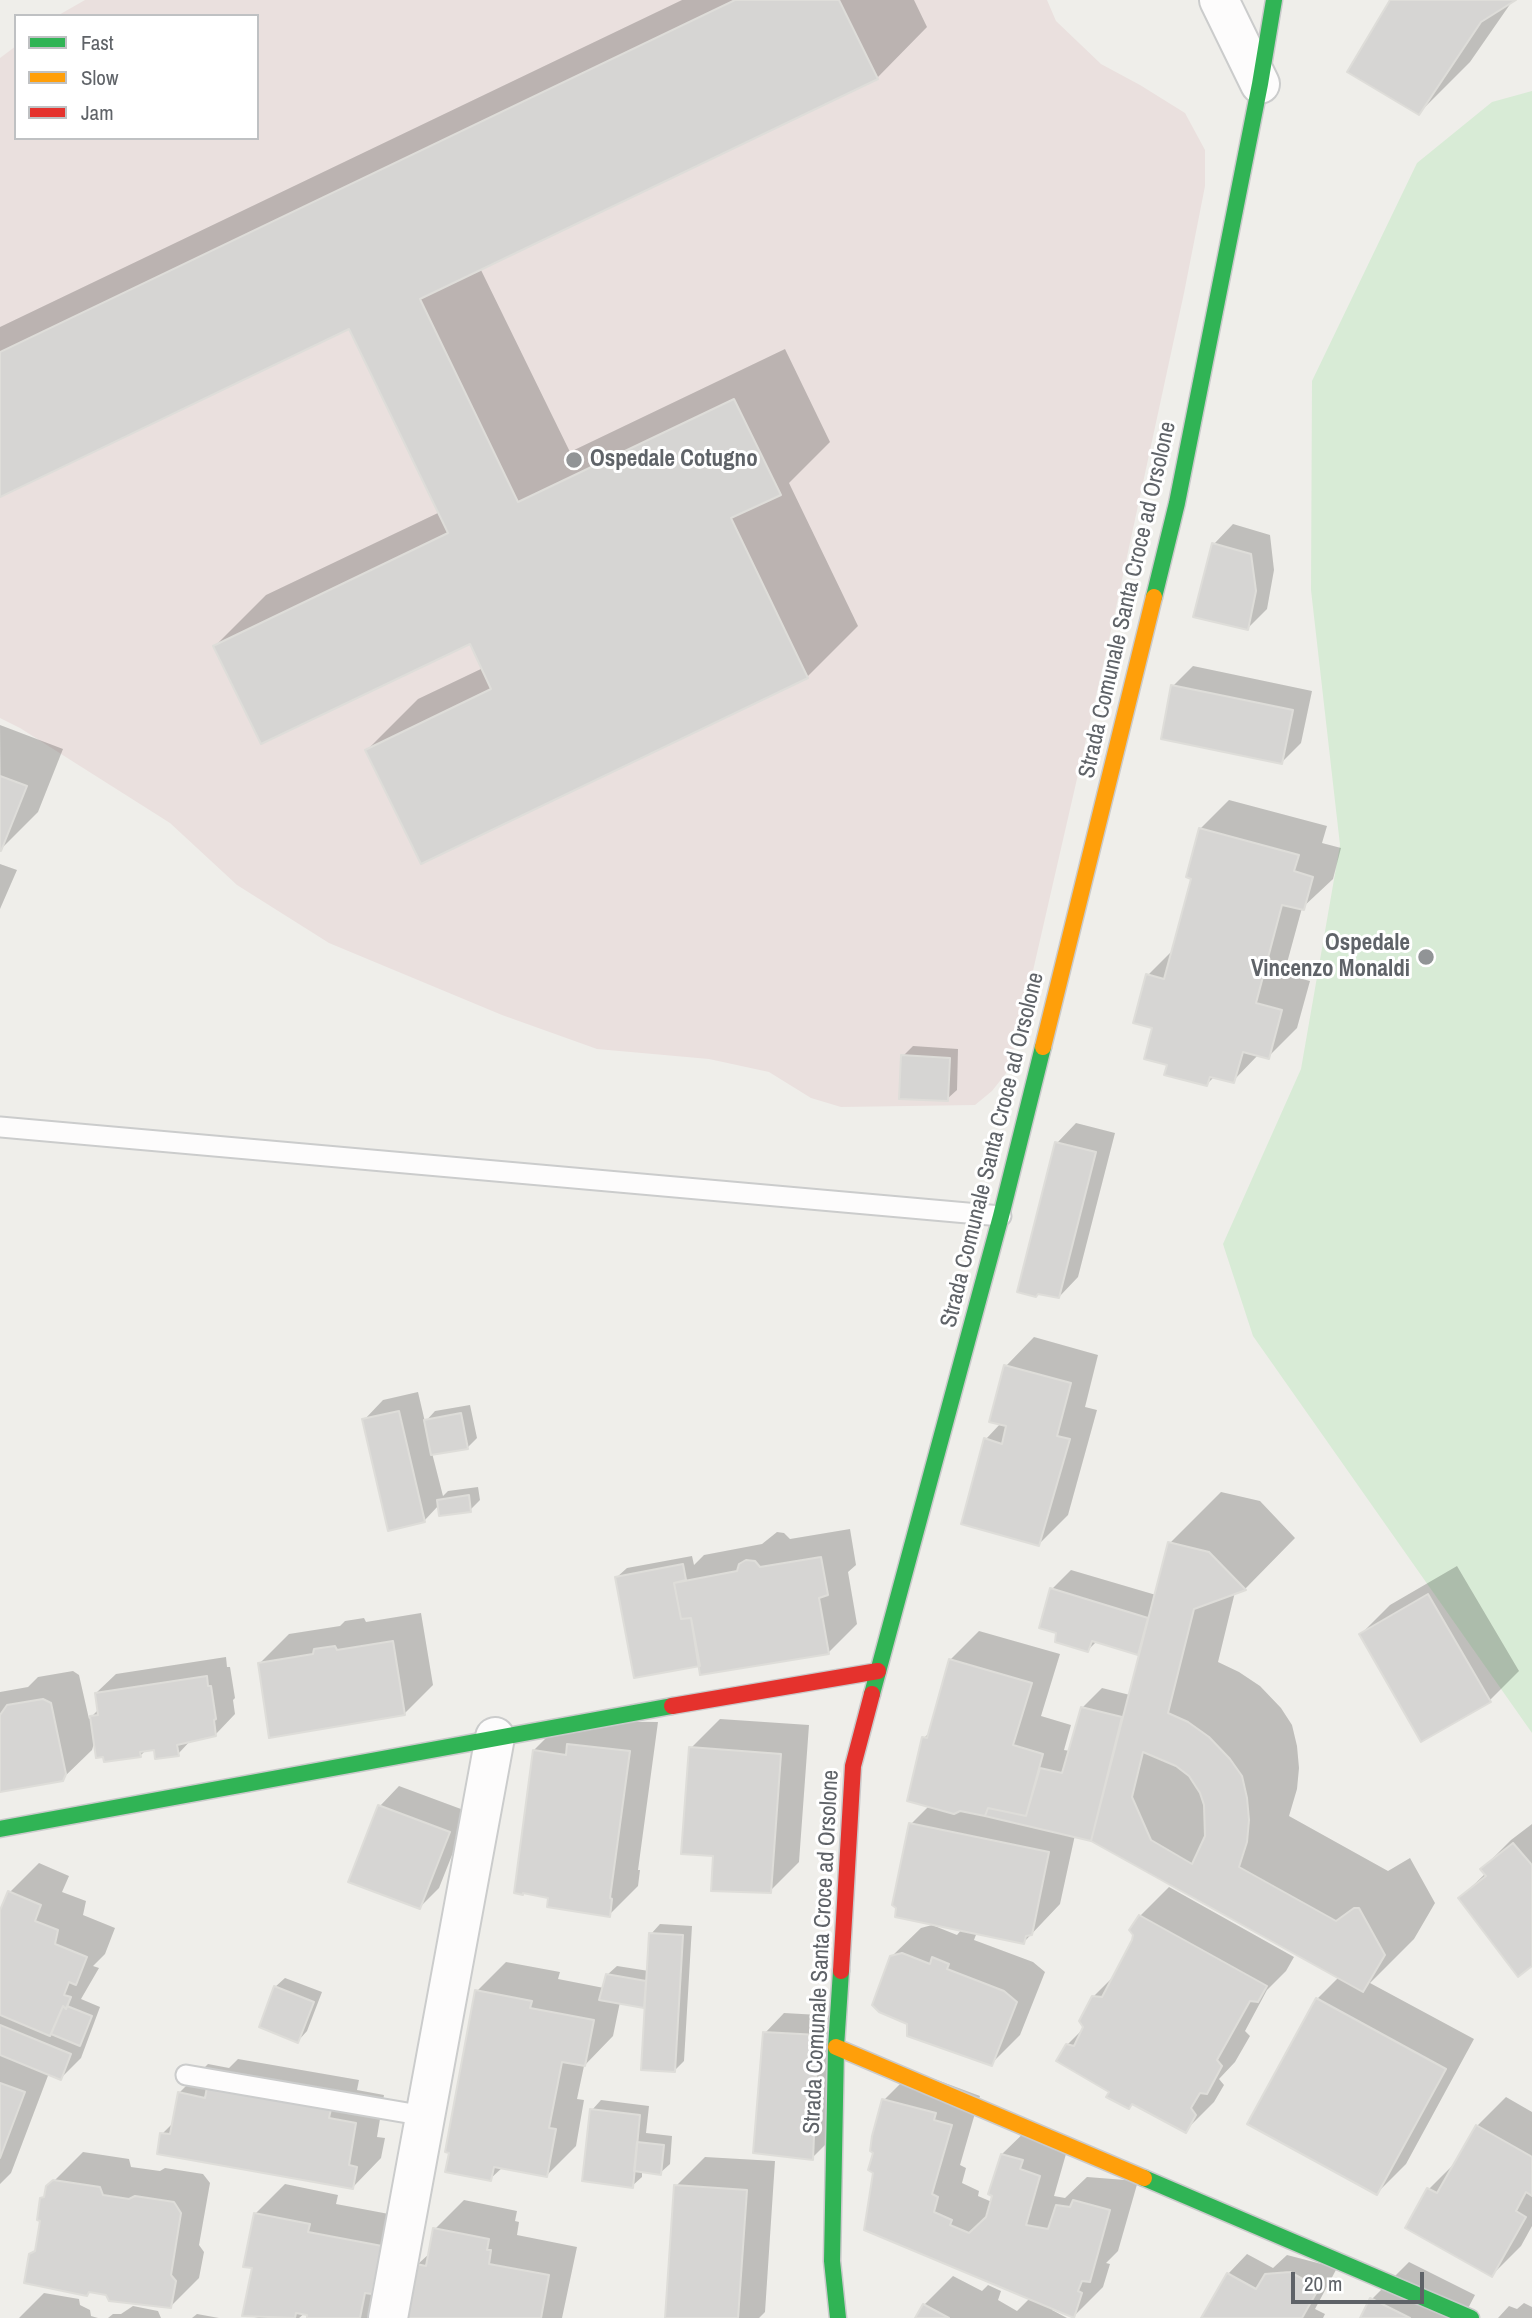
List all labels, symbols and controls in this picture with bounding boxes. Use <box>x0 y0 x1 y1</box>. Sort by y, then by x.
legend <box>14 14 259 140</box>
text: Fast <box>81 28 114 57</box>
text: Slow <box>81 63 118 92</box>
text: Jam <box>81 98 114 127</box>
street label: Strada Comunale Santa Croce ad Orsolone <box>1074 419 1182 781</box>
place label: Ospedale Cotugno <box>590 446 758 474</box>
marker: Ospedale Cotugno <box>564 450 584 470</box>
place label: Ospedale Vincenzo Monaldi <box>1251 930 1410 984</box>
marker: Ospedale Vincenzo Monaldi <box>1416 947 1436 967</box>
street label: Strada Comunale Santa Croce ad Orsolone <box>935 970 1051 1330</box>
street label: Strada Comunale Santa Croce ad Orsolone <box>799 1769 845 2135</box>
scale bar <box>1294 2258 1427 2302</box>
text: 20 m <box>1304 2269 1342 2298</box>

